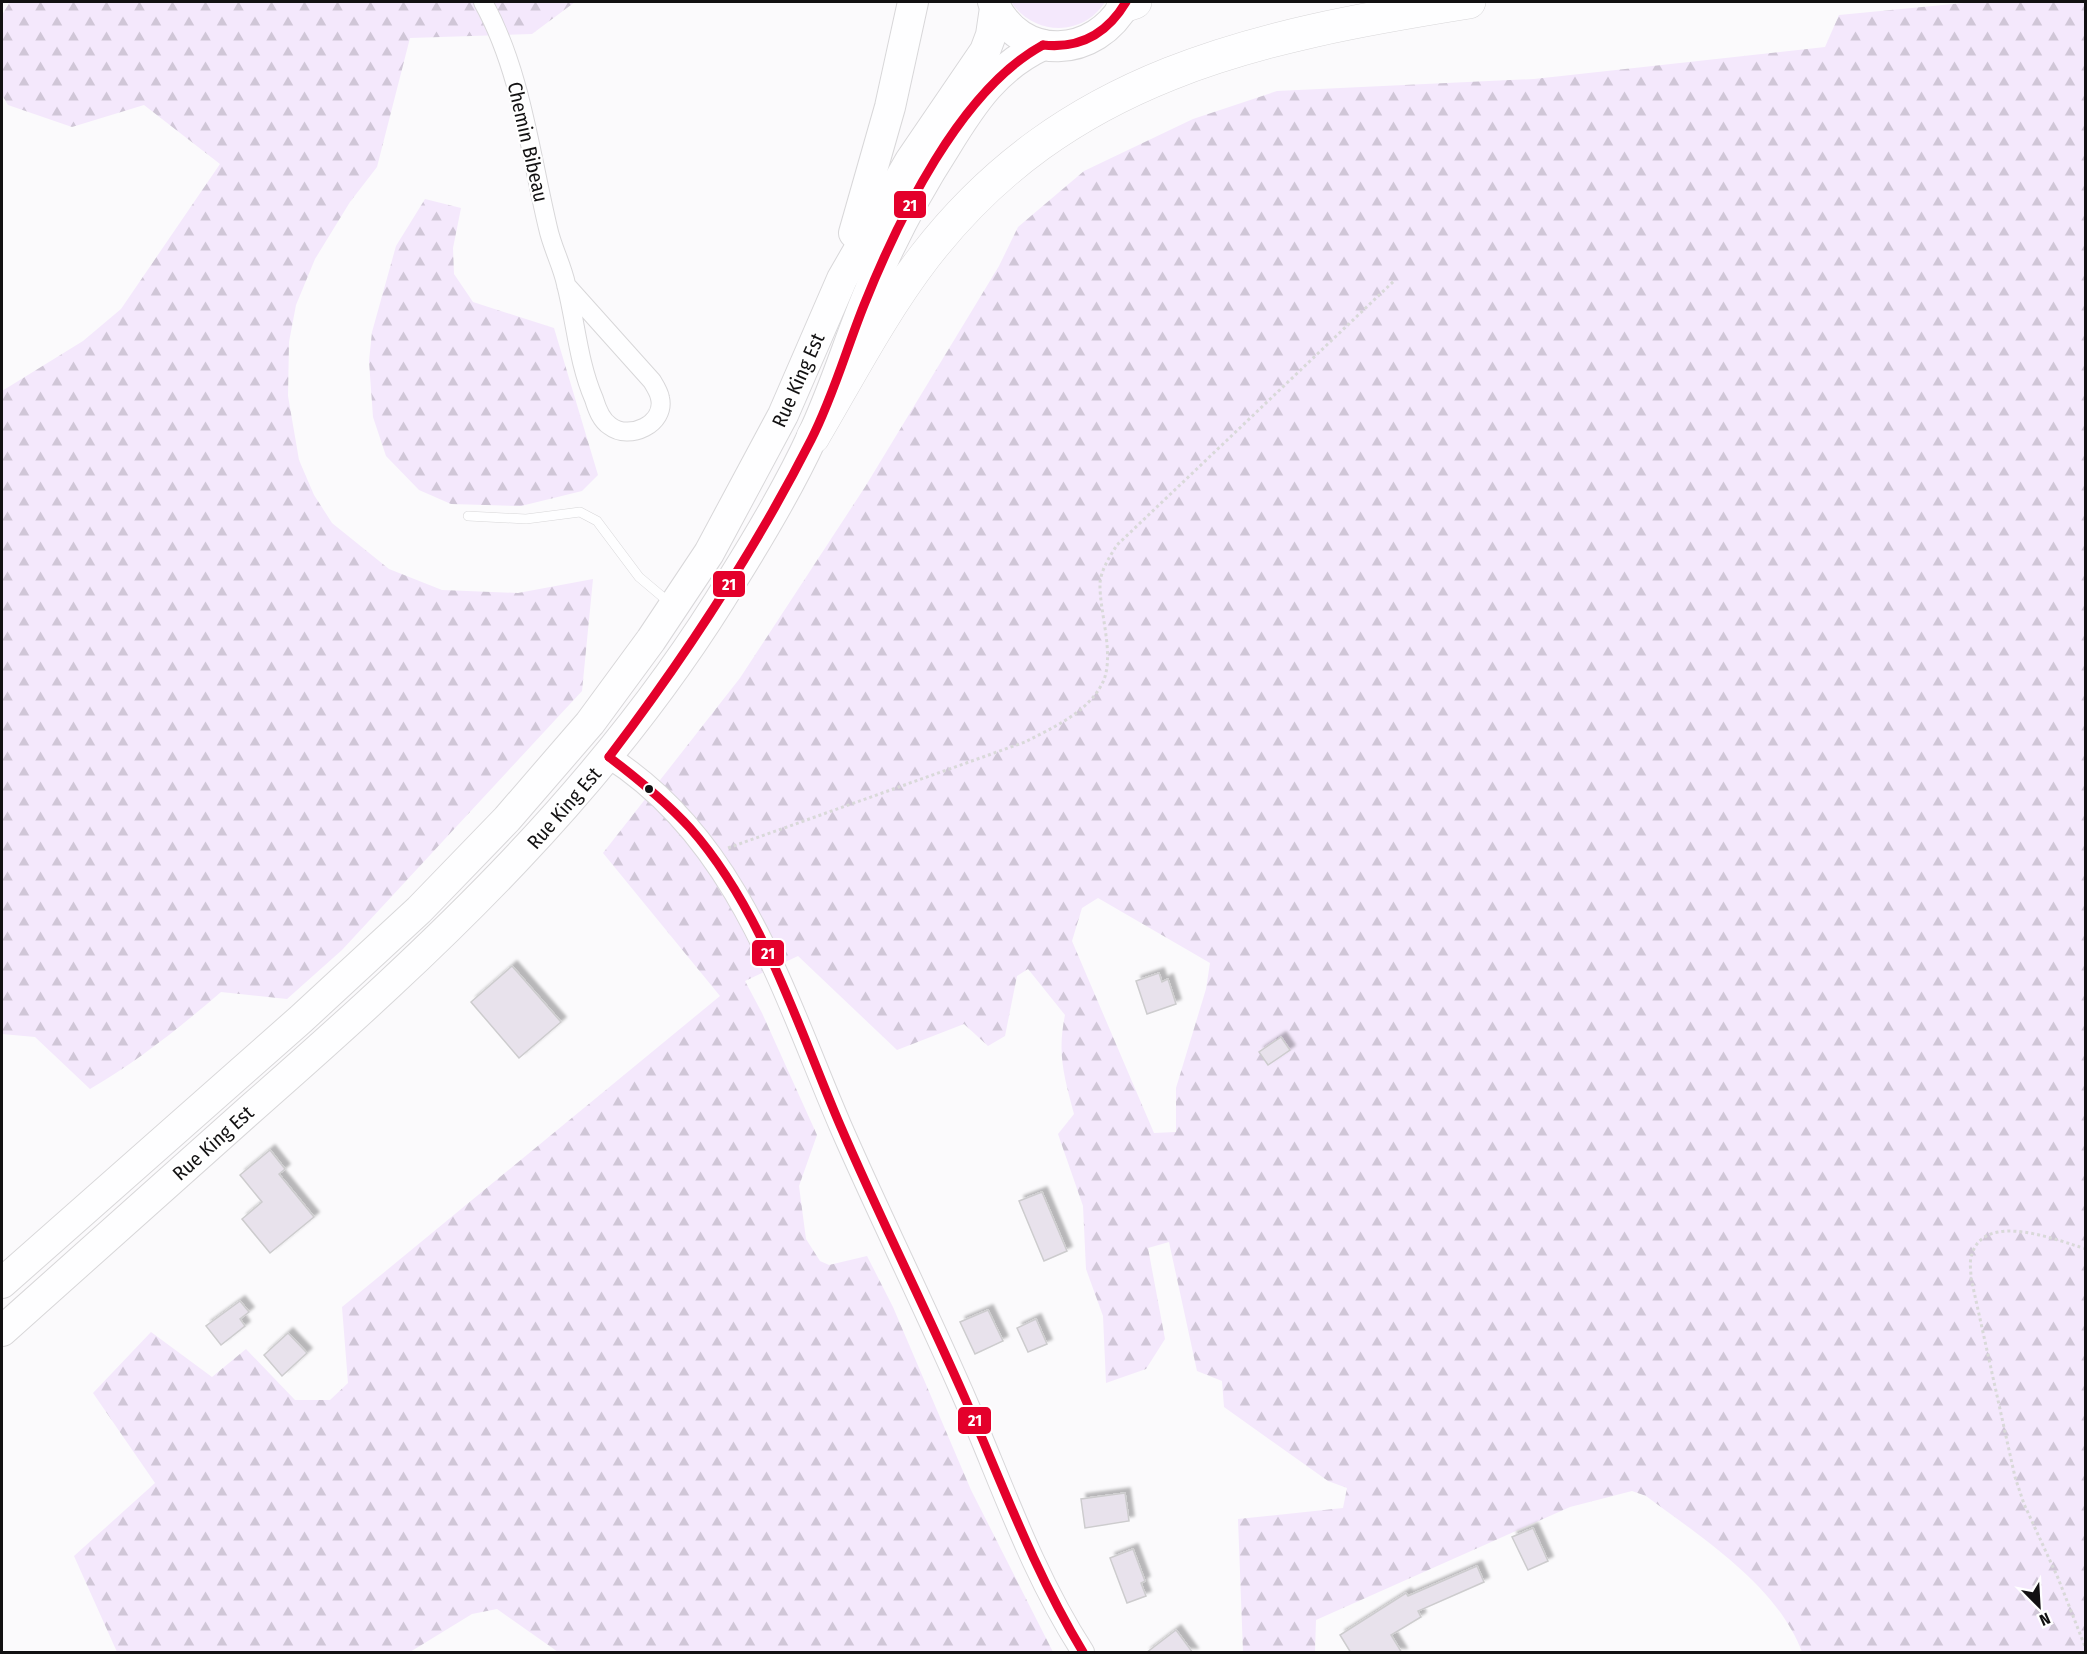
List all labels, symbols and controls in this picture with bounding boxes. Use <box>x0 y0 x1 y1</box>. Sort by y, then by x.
street label: Chemin Bibeau <box>503 80 553 204</box>
line badge: 21 <box>893 190 927 219</box>
text: 21 <box>902 196 917 215</box>
street label: Rue King Est <box>767 329 830 431</box>
line badge: 21 <box>712 570 746 598</box>
text: 21 <box>721 575 736 594</box>
street label: Rue King Est <box>522 762 606 854</box>
unlabelled marker <box>643 783 655 795</box>
line badge: 21 <box>751 939 785 967</box>
text: 21 <box>760 944 775 963</box>
street label: Rue King Est <box>168 1100 259 1186</box>
line badge: 21 <box>957 1406 992 1435</box>
text: 21 <box>967 1411 982 1430</box>
north arrow <box>2009 1576 2069 1636</box>
text: N <box>2037 1609 2053 1630</box>

